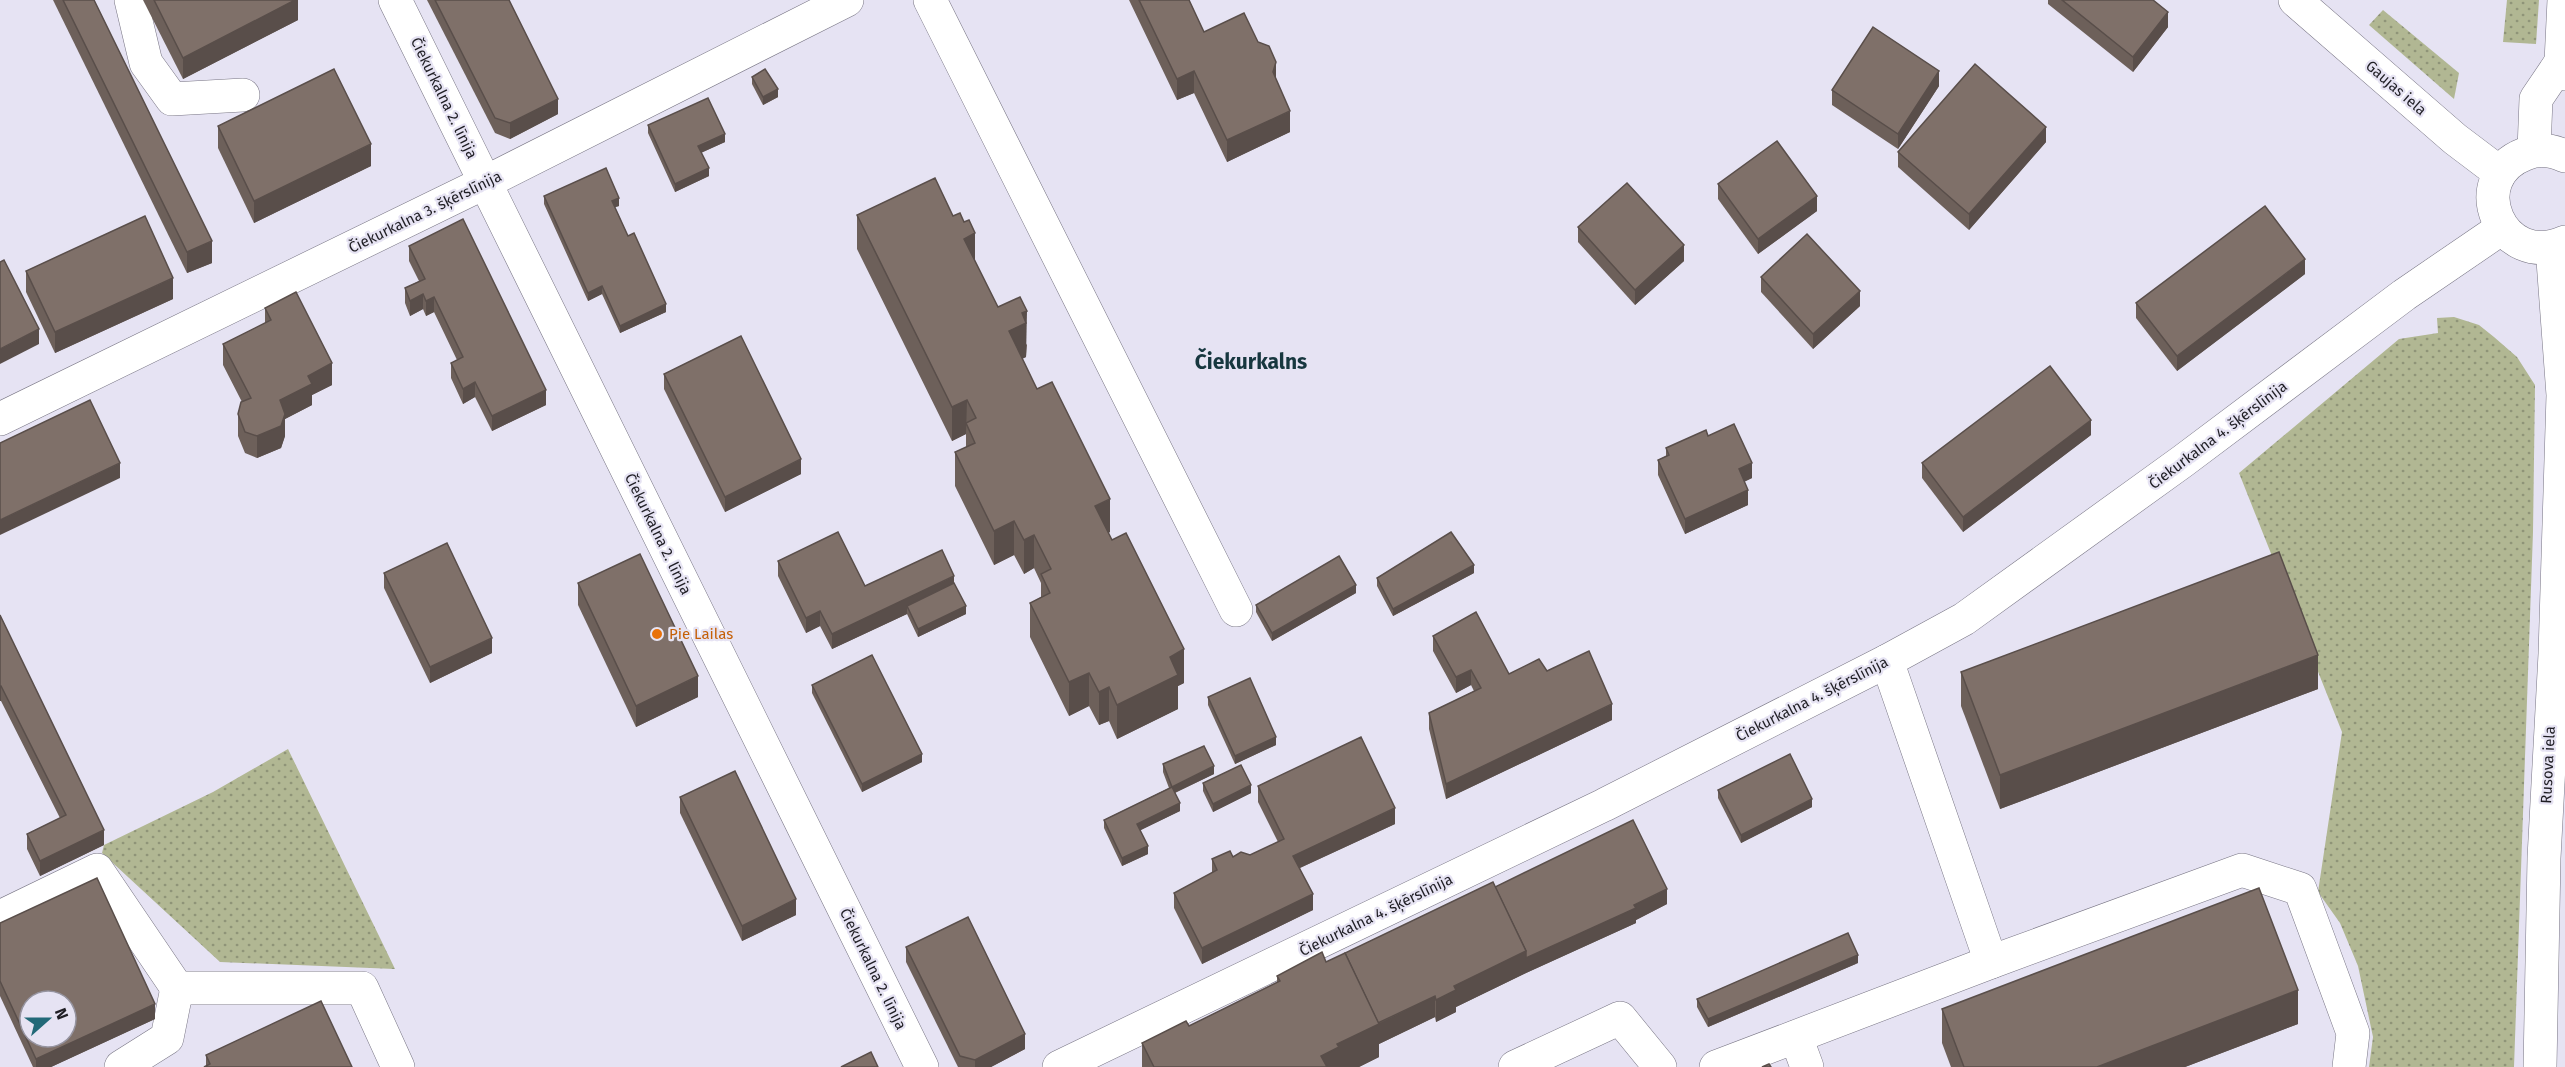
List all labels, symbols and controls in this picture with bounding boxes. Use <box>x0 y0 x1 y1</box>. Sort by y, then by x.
street label: Čiekurkalna 2. līnija <box>407 34 481 162</box>
street label: Gaujas iela <box>2362 57 2430 119</box>
street label: Čiekurkalna 3. šķērslīnija <box>346 167 505 258</box>
district label: Čiekurkalns <box>1195 347 1307 375</box>
street label: Čiekurkalna 4. šķērslīnija <box>2145 377 2291 494</box>
street label: Čiekurkalna 2. līnija <box>621 470 695 598</box>
place label: Pie Lailas <box>669 625 733 643</box>
marker: Pie Lailas <box>650 627 664 641</box>
street label: Čiekurkalna 4. šķērslīnija <box>1733 653 1892 746</box>
street label: Rusova iela <box>2537 726 2559 804</box>
street label: Čiekurkalna 4. šķērslīnija <box>1296 870 1456 961</box>
street label: Čiekurkalna 2. līnija <box>836 905 910 1033</box>
north arrow <box>18 989 78 1049</box>
text: N <box>51 1005 72 1022</box>

